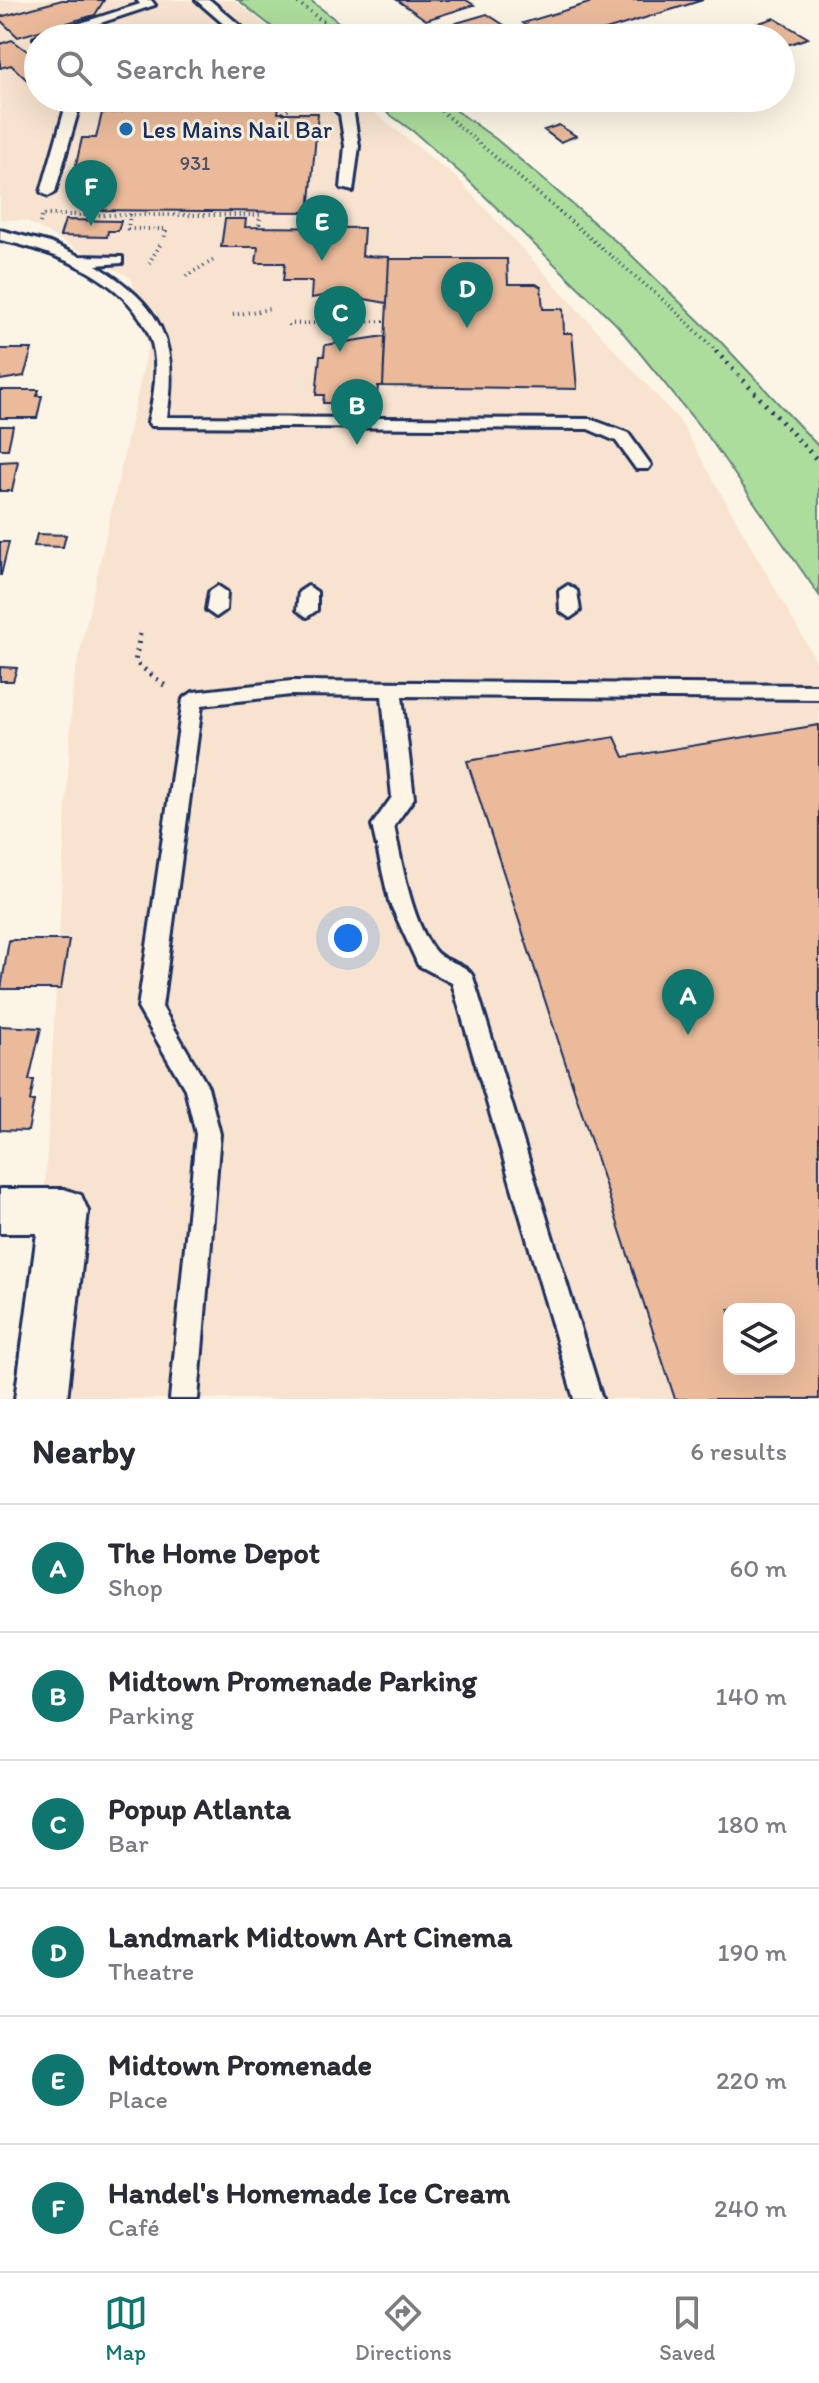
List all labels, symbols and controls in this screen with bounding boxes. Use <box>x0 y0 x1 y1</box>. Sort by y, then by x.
search box <box>24 24 795 112</box>
icon: search <box>52 46 96 90</box>
text: Search here <box>116 50 266 87</box>
place label: Les Mains Nail Bar <box>142 115 332 144</box>
marker: Les Mains Nail Bar <box>117 120 135 138</box>
house number: 931 <box>180 151 210 175</box>
pin: F <box>65 160 117 226</box>
pin: E <box>296 195 348 261</box>
pin: D <box>441 262 493 328</box>
pin: C <box>314 286 366 352</box>
pin: B <box>331 379 383 445</box>
your location <box>328 918 368 958</box>
pin: A <box>662 969 714 1035</box>
map controls <box>723 1303 795 1375</box>
button: layers <box>723 1303 795 1375</box>
text: Nearby <box>32 1431 135 1472</box>
text: 6 results <box>690 1435 787 1467</box>
text: The Home Depot <box>108 1534 320 1571</box>
text: A <box>50 1552 66 1584</box>
text: 60 m <box>730 1552 787 1584</box>
text: Shop <box>108 1571 163 1603</box>
text: Midtown Promenade Parking <box>108 1662 477 1699</box>
text: B <box>50 1680 66 1712</box>
text: 140 m <box>716 1680 787 1712</box>
text: Parking <box>108 1699 194 1731</box>
text: Popup Atlanta <box>108 1790 291 1827</box>
text: C <box>50 1808 66 1840</box>
text: 180 m <box>717 1808 787 1840</box>
text: Bar <box>108 1827 149 1859</box>
text: Landmark Midtown Art Cinema <box>108 1918 512 1955</box>
text: D <box>49 1936 67 1968</box>
text: 190 m <box>718 1936 787 1968</box>
text: Theatre <box>108 1955 194 1987</box>
text: Midtown Promenade <box>108 2046 372 2083</box>
text: E <box>51 2064 65 2096</box>
text: 220 m <box>716 2064 787 2096</box>
text: Place <box>108 2083 168 2115</box>
text: Handel's Homemade Ice Cream <box>108 2174 510 2211</box>
text: F <box>51 2192 65 2224</box>
text: 240 m <box>714 2192 787 2224</box>
text: Café <box>108 2211 160 2243</box>
tab: Map <box>104 2291 148 2366</box>
tab: Directions <box>355 2291 452 2366</box>
tab: Saved <box>659 2291 715 2366</box>

